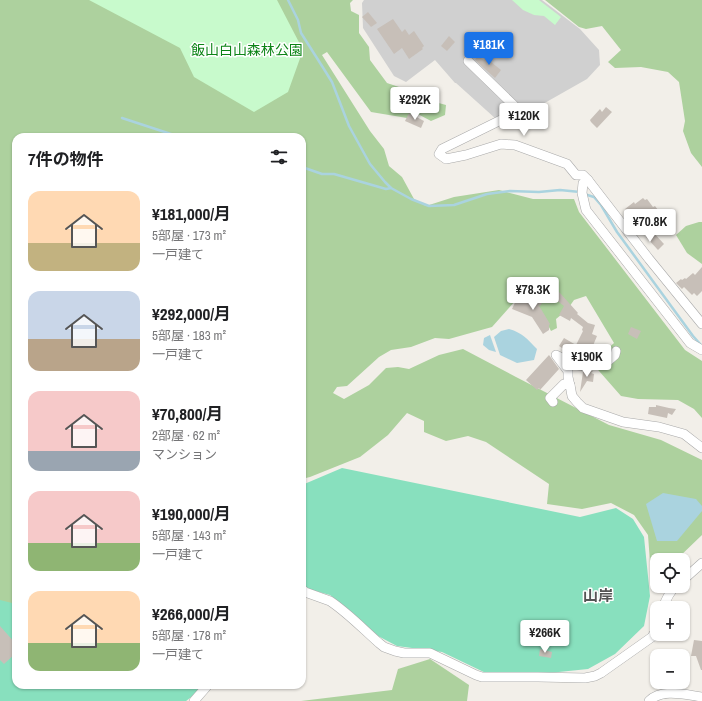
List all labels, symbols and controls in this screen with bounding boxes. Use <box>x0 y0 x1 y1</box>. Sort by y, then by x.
pin: ¥181K <box>461 32 517 66</box>
text: ¥181K <box>473 36 505 53</box>
park label: 飯山白山森林公園 <box>191 41 303 59</box>
pin: ¥292K <box>387 87 443 121</box>
text: ¥292K <box>399 91 431 108</box>
pin: ¥120K <box>496 103 552 137</box>
text: ¥120K <box>508 107 540 124</box>
icon: filters <box>268 146 290 168</box>
text: 7件の物件 <box>28 147 104 170</box>
text: ¥181,000/月 <box>152 202 231 225</box>
icon: home <box>60 207 108 255</box>
pin: ¥70.8K <box>617 209 683 243</box>
text: ¥70.8K <box>633 213 667 230</box>
text: 5部屋 · 173 m² <box>152 227 226 244</box>
text: 一戸建て <box>152 246 204 263</box>
pin: ¥78.3K <box>500 277 566 311</box>
text: ¥78.3K <box>516 281 550 298</box>
text: ¥292,000/月 <box>152 302 231 325</box>
icon: home <box>60 307 108 355</box>
text: 5部屋 · 183 m² <box>152 327 226 344</box>
pin: ¥190K <box>559 344 615 378</box>
text: 一戸建て <box>152 346 204 363</box>
text: ¥190K <box>571 348 603 365</box>
text: ¥70,800/月 <box>152 402 223 425</box>
icon: home <box>60 407 108 455</box>
text: 2部屋 · 62 m² <box>152 427 220 444</box>
text: マンション <box>152 446 217 463</box>
text: ¥190,000/月 <box>152 502 231 525</box>
icon: home <box>60 507 108 555</box>
text: 5部屋 · 143 m² <box>152 527 226 544</box>
text: 一戸建て <box>152 546 204 563</box>
map controls <box>650 553 690 689</box>
button: locate <box>650 553 690 593</box>
district label: 山岸 <box>583 585 613 606</box>
button: + <box>650 601 690 641</box>
text: ¥266,000/月 <box>152 602 231 625</box>
icon: home <box>60 607 108 655</box>
pin: ¥266K <box>517 620 573 654</box>
text: ¥266K <box>529 624 561 641</box>
text: 5部屋 · 178 m² <box>152 627 226 644</box>
text: 一戸建て <box>152 646 204 663</box>
button: − <box>650 649 690 689</box>

